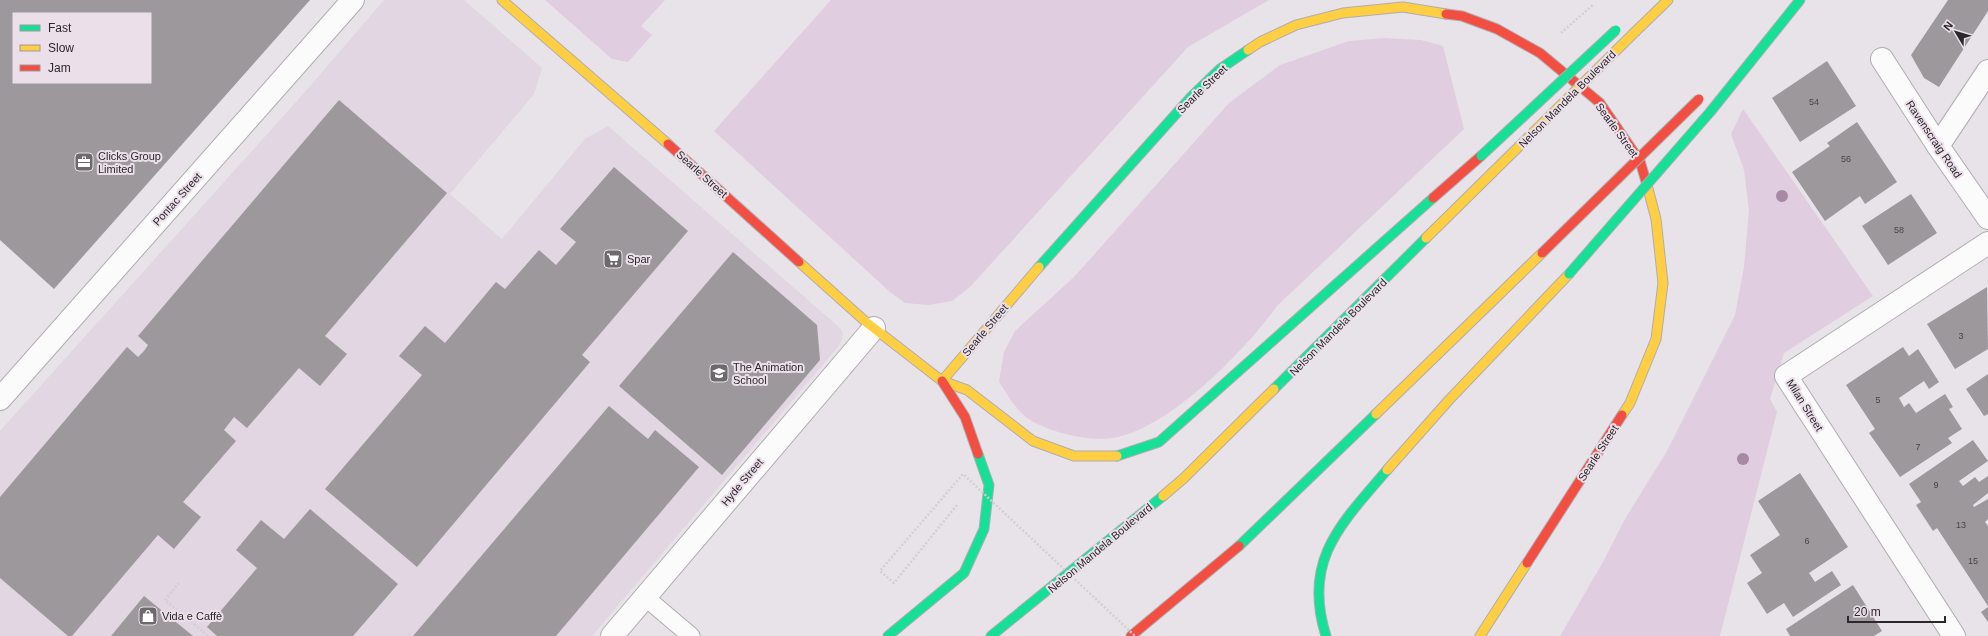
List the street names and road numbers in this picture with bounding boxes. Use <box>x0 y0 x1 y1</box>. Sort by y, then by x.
street label: Nelson Mandela Boulevard <box>1516 48 1618 150</box>
street label: Searle Street <box>1175 62 1229 116</box>
street label: Ravenscraig Road <box>1904 98 1964 180</box>
street label: Searle Street <box>1593 101 1641 159</box>
street label: Searle Street <box>674 148 730 200</box>
street label: Pontac Street <box>150 170 204 228</box>
street label: Nelson Mandela Boulevard <box>1287 276 1389 378</box>
street label: Searle Street <box>960 302 1010 358</box>
street label: Milan Street <box>1784 377 1826 433</box>
street label: Searle Street <box>1575 423 1621 483</box>
street label: Hyde Street <box>719 456 765 508</box>
street label: Nelson Mandela Boulevard <box>1046 501 1154 595</box>

